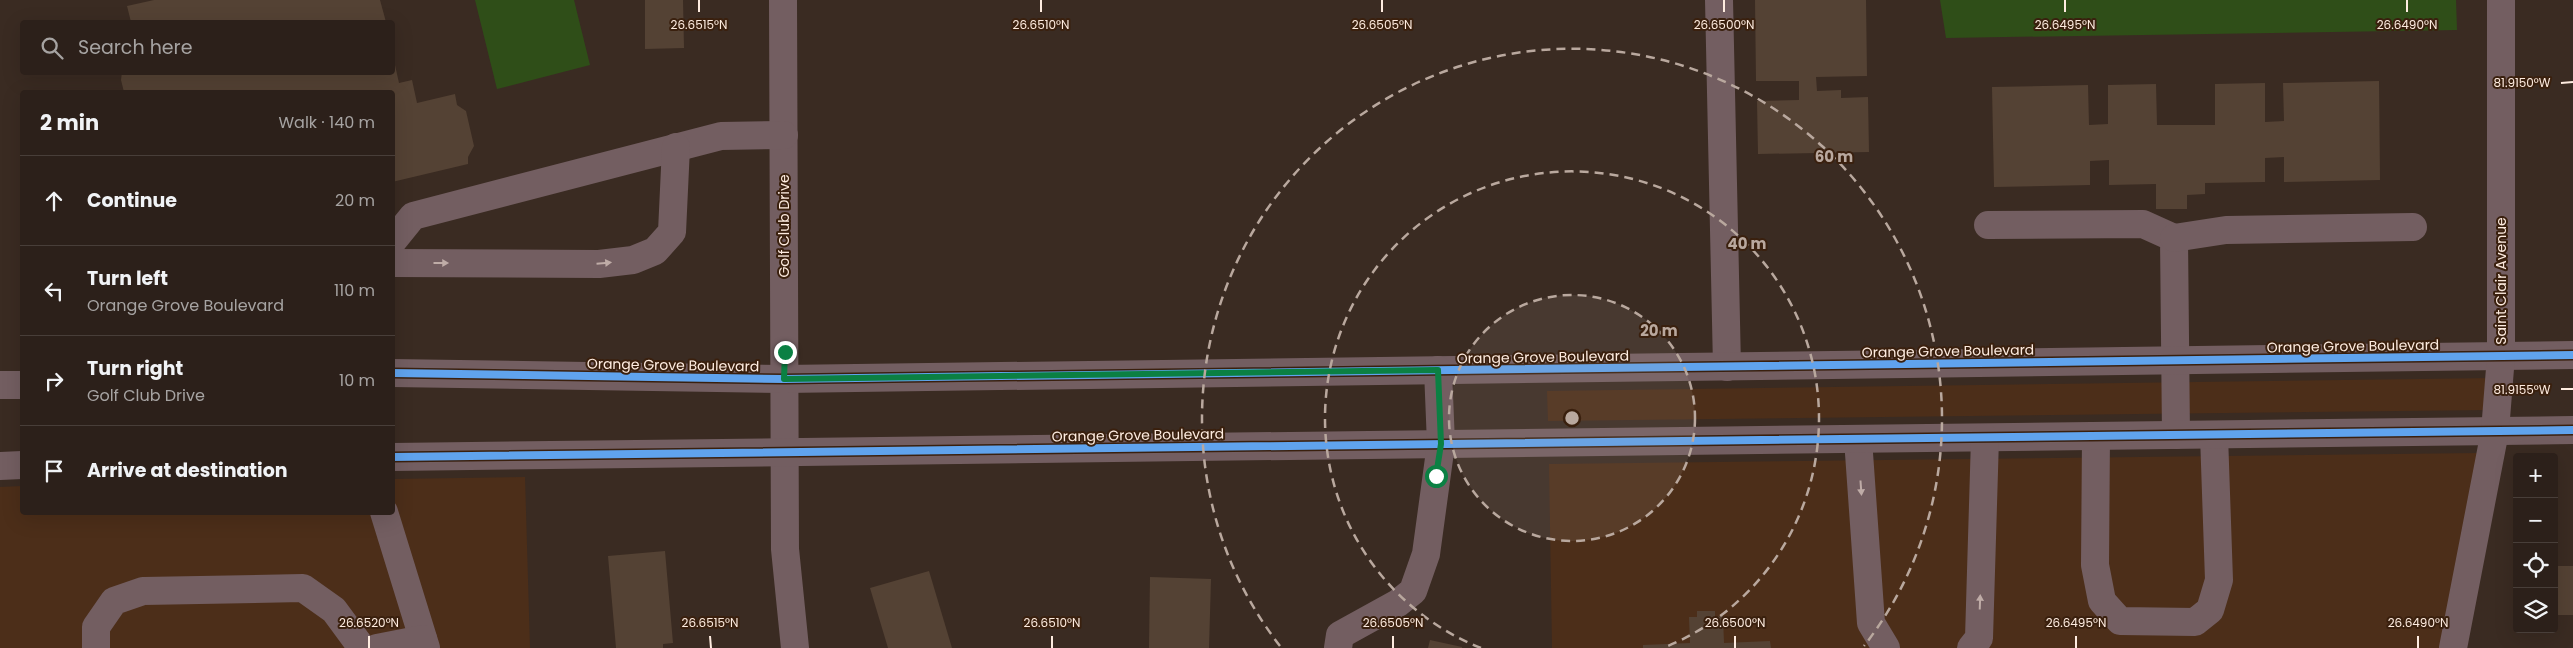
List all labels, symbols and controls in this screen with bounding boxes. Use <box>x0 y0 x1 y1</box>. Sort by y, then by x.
text: 26.6515°N <box>671 16 727 33</box>
text: 26.6510°N <box>1013 16 1069 33</box>
text: 26.6505°N <box>1352 16 1412 33</box>
text: 26.6500°N <box>1694 16 1754 33</box>
text: 26.6495°N <box>2035 16 2095 33</box>
text: 26.6490°N <box>2377 16 2437 33</box>
search box <box>20 20 395 75</box>
icon: search <box>38 34 66 62</box>
text: Search here <box>78 34 192 61</box>
text: 81.9150°W <box>2493 74 2551 91</box>
text: 2 min <box>40 108 99 137</box>
text: Walk · 140 m <box>278 111 375 134</box>
text: 60 m <box>1815 146 1853 167</box>
street label: Golf Club Drive <box>774 174 794 278</box>
icon: ahead <box>40 187 68 215</box>
text: Continue <box>87 187 177 214</box>
text: 20 m <box>335 189 375 212</box>
street label: Saint Clair Avenue <box>2491 217 2511 345</box>
text: 40 m <box>1727 233 1767 254</box>
one-way arrow <box>433 259 449 267</box>
one-way arrow <box>596 259 612 267</box>
text: Turn left <box>87 265 168 292</box>
icon: left <box>40 277 68 305</box>
text: 110 m <box>334 279 375 302</box>
text: Orange Grove Boulevard <box>87 294 284 317</box>
text: 20 m <box>1640 320 1678 341</box>
street label: Orange Grove Boulevard <box>2267 334 2439 358</box>
street label: Orange Grove Boulevard <box>1862 339 2034 363</box>
route end <box>774 341 797 364</box>
street label: Orange Grove Boulevard <box>1457 345 1629 369</box>
street label: Orange Grove Boulevard <box>587 353 759 377</box>
text: Turn right <box>87 355 183 382</box>
icon: right <box>40 367 68 395</box>
text: 10 m <box>339 369 375 392</box>
text: 81.9155°W <box>2493 381 2551 398</box>
text: Golf Club Drive <box>87 384 205 407</box>
centre of rings <box>1563 409 1581 427</box>
street label: Orange Grove Boulevard <box>1052 423 1224 447</box>
map controls <box>2513 453 2558 633</box>
button: + <box>2513 453 2558 498</box>
icon: arrive <box>40 457 68 485</box>
text: Arrive at destination <box>87 457 288 484</box>
route start <box>1425 465 1448 488</box>
one-way arrow <box>1858 480 1866 496</box>
button: − <box>2513 498 2558 543</box>
button: locate <box>2513 543 2558 588</box>
button: layers <box>2513 588 2558 633</box>
one-way arrow <box>1976 594 1984 610</box>
text: 26.6520°N <box>339 614 399 631</box>
text: 26.6515°N <box>682 614 738 631</box>
text: 26.6510°N <box>1024 614 1080 631</box>
text: 26.6505°N <box>1363 614 1423 631</box>
text: 26.6500°N <box>1705 614 1765 631</box>
text: 26.6495°N <box>2046 614 2106 631</box>
text: 26.6490°N <box>2388 614 2448 631</box>

